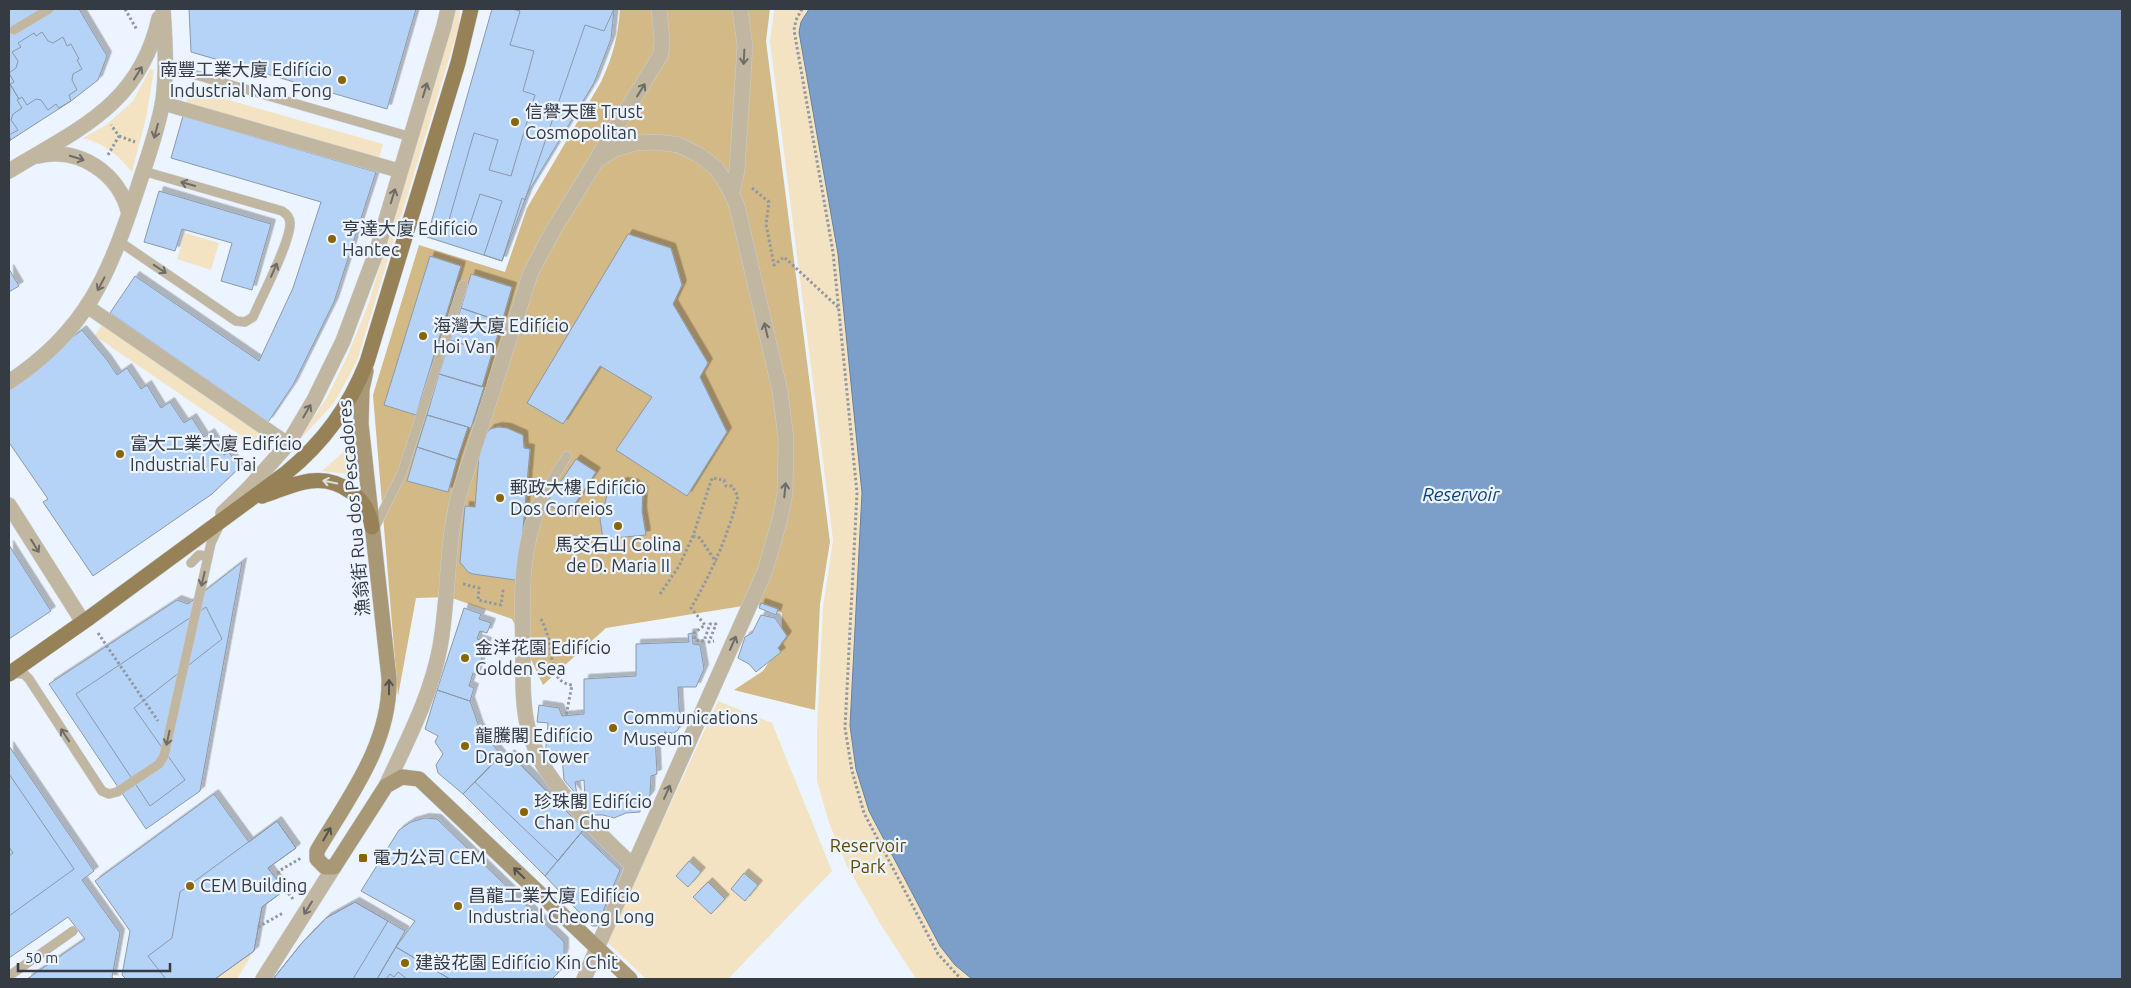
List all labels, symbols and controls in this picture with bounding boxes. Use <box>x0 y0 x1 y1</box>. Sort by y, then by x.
one-way arrow <box>739 48 749 65</box>
place label: 南豐工業大廈 Edifício Industrial Nam Fong <box>160 59 332 100</box>
one-way arrow <box>133 66 143 80</box>
marker: 南豐工業大廈 Edifício Industrial Nam Fong <box>336 74 348 86</box>
one-way arrow <box>420 83 430 99</box>
one-way arrow <box>636 83 646 97</box>
place label: 信譽天匯 Trust Cosmopolitan <box>525 101 643 142</box>
marker: 信譽天匯 Trust Cosmopolitan <box>509 116 521 128</box>
one-way arrow <box>150 123 160 139</box>
one-way arrow <box>69 153 85 163</box>
one-way arrow <box>181 178 197 188</box>
one-way arrow <box>388 188 398 204</box>
place label: 亨達大廈 Edifício Hantec <box>342 218 478 259</box>
marker: 亨達大廈 Edifício Hantec <box>326 233 338 245</box>
one-way arrow <box>270 263 280 278</box>
one-way arrow <box>153 264 167 274</box>
one-way arrow <box>96 276 105 291</box>
place label: 海灣大廈 Edifício Hoi Van <box>433 315 569 356</box>
one-way arrow <box>761 322 770 338</box>
marker: 海灣大廈 Edifício Hoi Van <box>417 330 429 342</box>
street label: 漁翁街 Rua dos Pescadores <box>334 399 372 617</box>
one-way arrow <box>303 405 313 419</box>
place label: 富大工業大廈 Edifício Industrial Fu Tai <box>130 433 302 474</box>
marker: 富大工業大廈 Edifício Industrial Fu Tai <box>114 448 126 460</box>
one-way arrow <box>322 477 338 487</box>
place label: 郵政大樓 Edifício Dos Correios <box>510 477 646 518</box>
one-way arrow <box>780 482 789 498</box>
water label: Reservoir <box>1422 483 1500 505</box>
marker: 郵政大樓 Edifício Dos Correios <box>494 492 506 504</box>
marker: 馬交石山 Colina de D. Maria II <box>612 520 624 532</box>
place label: 馬交石山 Colina de D. Maria II <box>555 534 681 575</box>
one-way arrow <box>30 539 40 553</box>
one-way arrow <box>198 570 207 586</box>
one-way arrow <box>729 636 739 651</box>
place label: 金洋花園 Edifício Golden Sea <box>475 637 611 678</box>
marker: 金洋花園 Edifício Golden Sea <box>459 652 471 664</box>
one-way arrow <box>384 679 394 696</box>
place label: Communications Museum <box>623 707 758 748</box>
marker: Communications Museum <box>607 722 619 734</box>
place label: 龍騰閣 Edifício Dragon Tower <box>475 725 593 766</box>
one-way arrow <box>60 728 70 742</box>
one-way arrow <box>163 729 172 745</box>
marker: 龍騰閣 Edifício Dragon Tower <box>459 740 471 752</box>
one-way arrow <box>662 785 672 800</box>
place label: 珍珠閣 Edifício Chan Chu <box>534 791 652 832</box>
marker: 珍珠閣 Edifício Chan Chu <box>518 806 530 818</box>
one-way arrow <box>322 828 332 842</box>
park label: Reservoir Park <box>830 835 906 876</box>
place label: 電力公司 CEM <box>373 847 486 867</box>
marker: 電力公司 CEM <box>357 852 369 864</box>
one-way arrow <box>512 867 525 879</box>
place label: CEM Building <box>200 875 307 895</box>
marker: CEM Building <box>184 880 196 892</box>
place label: 昌龍工業大廈 Edifício Industrial Cheong Long <box>468 885 655 926</box>
marker: 昌龍工業大廈 Edifício Industrial Cheong Long <box>452 900 464 912</box>
one-way arrow <box>303 901 313 915</box>
scale bar <box>18 940 170 972</box>
text: 50 m <box>25 949 58 966</box>
place label: 建設花園 Edifício Kin Chit <box>415 952 618 972</box>
marker: 建設花園 Edifício Kin Chit <box>399 957 411 969</box>

